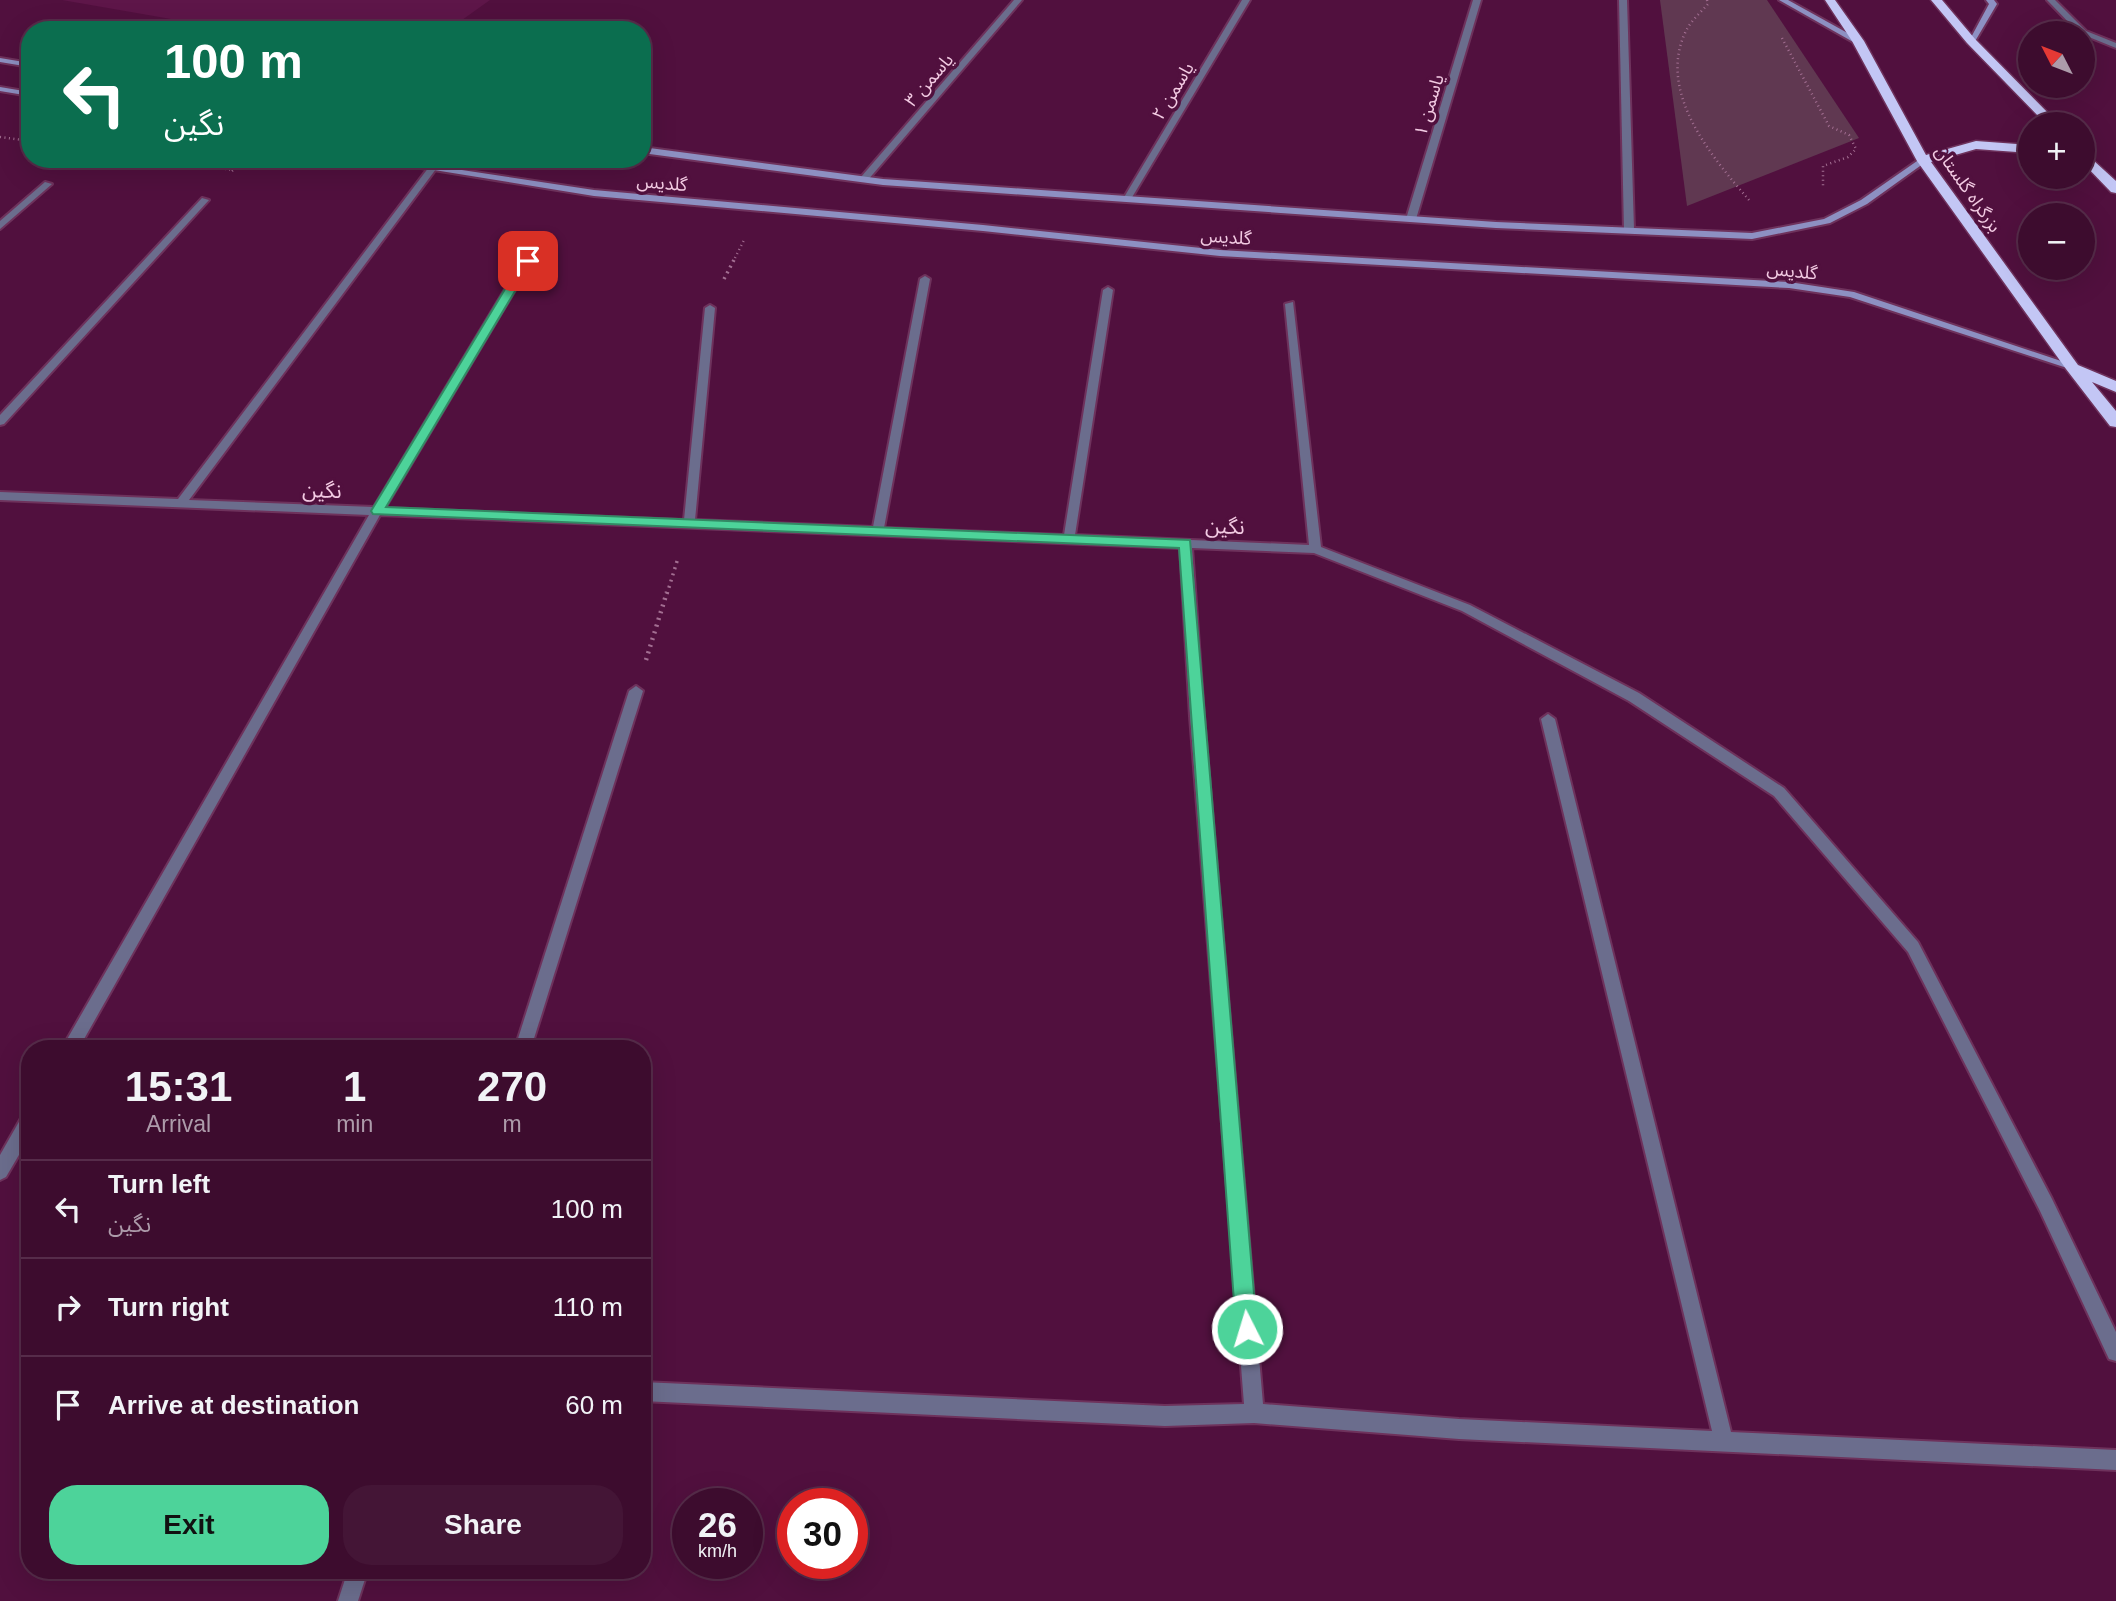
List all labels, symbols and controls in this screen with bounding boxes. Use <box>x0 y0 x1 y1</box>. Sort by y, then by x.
north arrow <box>2018 21 2095 98</box>
map controls <box>2018 21 2095 280</box>
text: 100 m <box>164 34 303 88</box>
icon: left <box>49 49 140 140</box>
street label: یاسمن ۳ <box>901 49 958 111</box>
street label: یاسمن ۲ <box>1148 59 1199 124</box>
street label: یاسمن ۱ <box>1410 72 1449 139</box>
text: نگین <box>164 106 224 142</box>
button: + <box>2018 112 2095 189</box>
street label: بزرگراه گلستان <box>1930 142 2005 237</box>
street label: گلدیس <box>636 171 689 196</box>
button: − <box>2018 203 2095 280</box>
street label: گلدیس <box>1200 225 1253 250</box>
pin <box>498 231 558 291</box>
icon: arrive <box>509 242 547 280</box>
street label: گلدیس <box>1766 258 1819 285</box>
street label: نگین <box>302 478 342 503</box>
street label: نگین <box>1205 514 1245 539</box>
text: 15:31 <box>125 1063 232 1110</box>
text: 1 <box>343 1063 366 1110</box>
text: 270 <box>477 1063 547 1110</box>
text: Arrival <box>146 1111 211 1137</box>
text: min <box>336 1111 373 1137</box>
text: m <box>503 1111 522 1137</box>
text: Turn left <box>108 1169 210 1199</box>
icon: left <box>49 1190 87 1228</box>
text: 100 m <box>551 1194 623 1224</box>
text: نگین <box>108 1211 151 1237</box>
icon: right <box>49 1288 87 1326</box>
text: Turn right <box>108 1292 229 1322</box>
text: 110 m <box>553 1292 623 1322</box>
position arrow <box>1210 1292 1284 1366</box>
icon: arrive <box>49 1386 87 1424</box>
text: Arrive at destination <box>108 1390 359 1420</box>
text: 60 m <box>565 1390 623 1420</box>
button: Exit <box>49 1485 329 1565</box>
button: Share <box>343 1485 623 1565</box>
speed limit sign: 30 <box>777 1488 868 1579</box>
text: 26 <box>698 1505 737 1544</box>
text: km/h <box>698 1541 737 1561</box>

